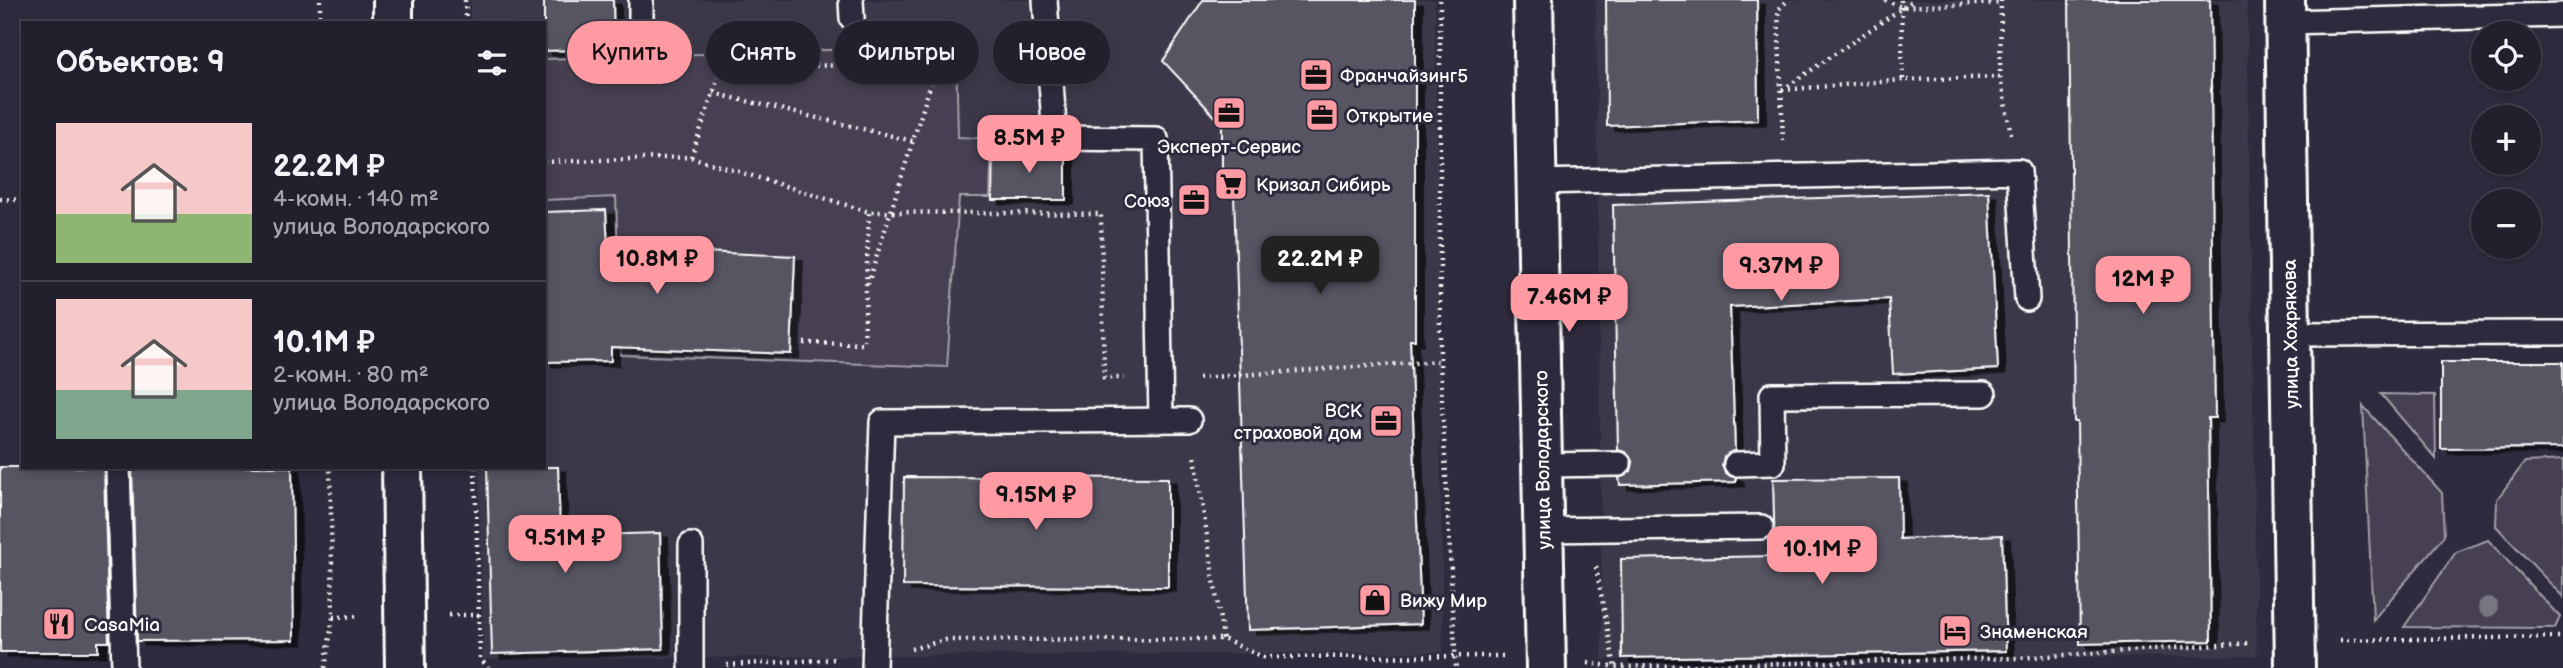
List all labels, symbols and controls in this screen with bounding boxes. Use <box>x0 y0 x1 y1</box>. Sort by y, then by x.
chip: Купить <box>567 21 692 84</box>
chip: Снять <box>706 21 820 84</box>
chip: Фильтры <box>834 21 979 84</box>
chip: Новое <box>993 21 1110 84</box>
map controls <box>2471 21 2541 259</box>
button: locate <box>2471 21 2541 91</box>
icon: filters <box>473 44 511 82</box>
text: Объектов: 9 <box>56 45 225 81</box>
office icon: Франчайзинг5 <box>1297 56 1335 94</box>
place label: Франчайзинг5 <box>1340 65 1468 88</box>
office icon: Эксперт-Сервис <box>1210 94 1248 132</box>
office icon: Открытие <box>1303 96 1341 134</box>
place label: Открытие <box>1346 105 1433 128</box>
button: + <box>2471 105 2541 175</box>
pin: 8.5M ₽ <box>972 116 1086 175</box>
text: 8.5M ₽ <box>993 124 1065 152</box>
place label: Эксперт-Сервис <box>1157 136 1302 159</box>
text: 22.2M ₽ <box>273 149 385 185</box>
icon: home <box>112 151 196 235</box>
supermarket icon: Кризал Сибирь <box>1212 165 1250 203</box>
place label: Кризал Сибирь <box>1256 174 1391 197</box>
office icon: Союз <box>1175 181 1213 219</box>
text: 4-комн. · 140 m² <box>273 185 439 213</box>
button: − <box>2471 189 2541 259</box>
place label: Союз <box>1124 190 1170 213</box>
text: улица Володарского <box>273 213 490 241</box>
pin: 10.8M ₽ <box>592 236 722 296</box>
pin: 22.2M ₽ <box>1255 236 1385 296</box>
pin: 9.37M ₽ <box>1716 244 1846 303</box>
text: 10.8M ₽ <box>616 245 698 273</box>
text: 22.2M ₽ <box>1277 245 1363 273</box>
text: 9.37M ₽ <box>1739 252 1823 280</box>
pin: 12M ₽ <box>2094 256 2192 316</box>
street label: улица Хохрякова <box>2279 259 2304 409</box>
text: 12M ₽ <box>2112 265 2174 293</box>
pin: 7.46M ₽ <box>1504 274 1634 334</box>
text: 7.46M ₽ <box>1527 283 1611 311</box>
text: 10.1M ₽ <box>273 325 375 361</box>
icon: home <box>112 327 196 411</box>
text: 2-комн. · 80 m² <box>273 361 429 389</box>
street label: улица Володарского <box>1530 370 1557 550</box>
text: улица Володарского <box>273 389 490 417</box>
place label: ВСК страховой дом <box>1234 400 1363 445</box>
office icon: ВСК страховой дом <box>1367 402 1405 440</box>
pin: 9.15M ₽ <box>971 472 1101 532</box>
text: 9.15M ₽ <box>996 481 1076 509</box>
pin: 9.51M ₽ <box>500 516 630 575</box>
text: 9.51M ₽ <box>525 524 605 552</box>
pin: 10.1M ₽ <box>1757 526 1887 586</box>
text: 10.1M ₽ <box>1783 535 1861 563</box>
shop icon: Вижу Мир <box>1356 581 1394 619</box>
place label: Вижу Мир <box>1400 590 1487 613</box>
restaurant icon: CasaMia <box>40 605 78 643</box>
hotel icon: Знаменская <box>1936 612 1974 650</box>
place label: CasaMia <box>84 614 160 637</box>
place label: Знаменская <box>1980 621 2088 644</box>

